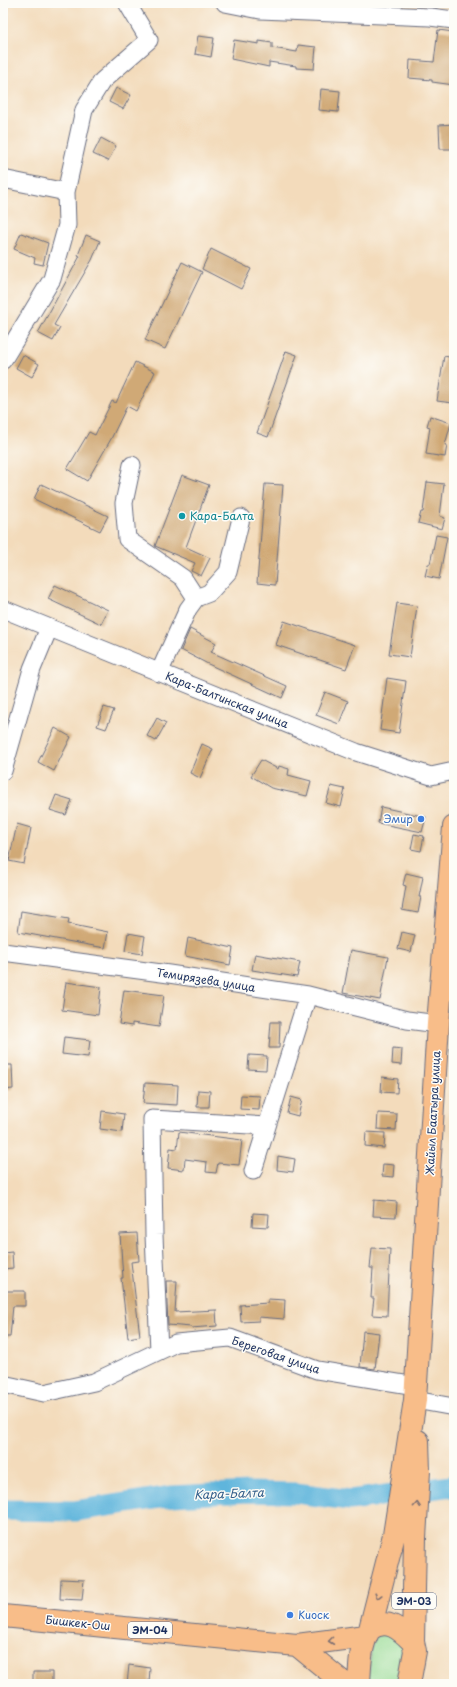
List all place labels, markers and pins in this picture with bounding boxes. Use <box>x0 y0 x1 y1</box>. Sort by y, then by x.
place label: Кара-Балта <box>190 507 254 524</box>
marker: Кара-Балта <box>177 511 187 521</box>
place label: Эмир <box>384 810 413 827</box>
marker: Эмир <box>416 814 426 824</box>
place label: Киоск <box>298 1606 330 1623</box>
marker: Киоск <box>285 1610 295 1620</box>

